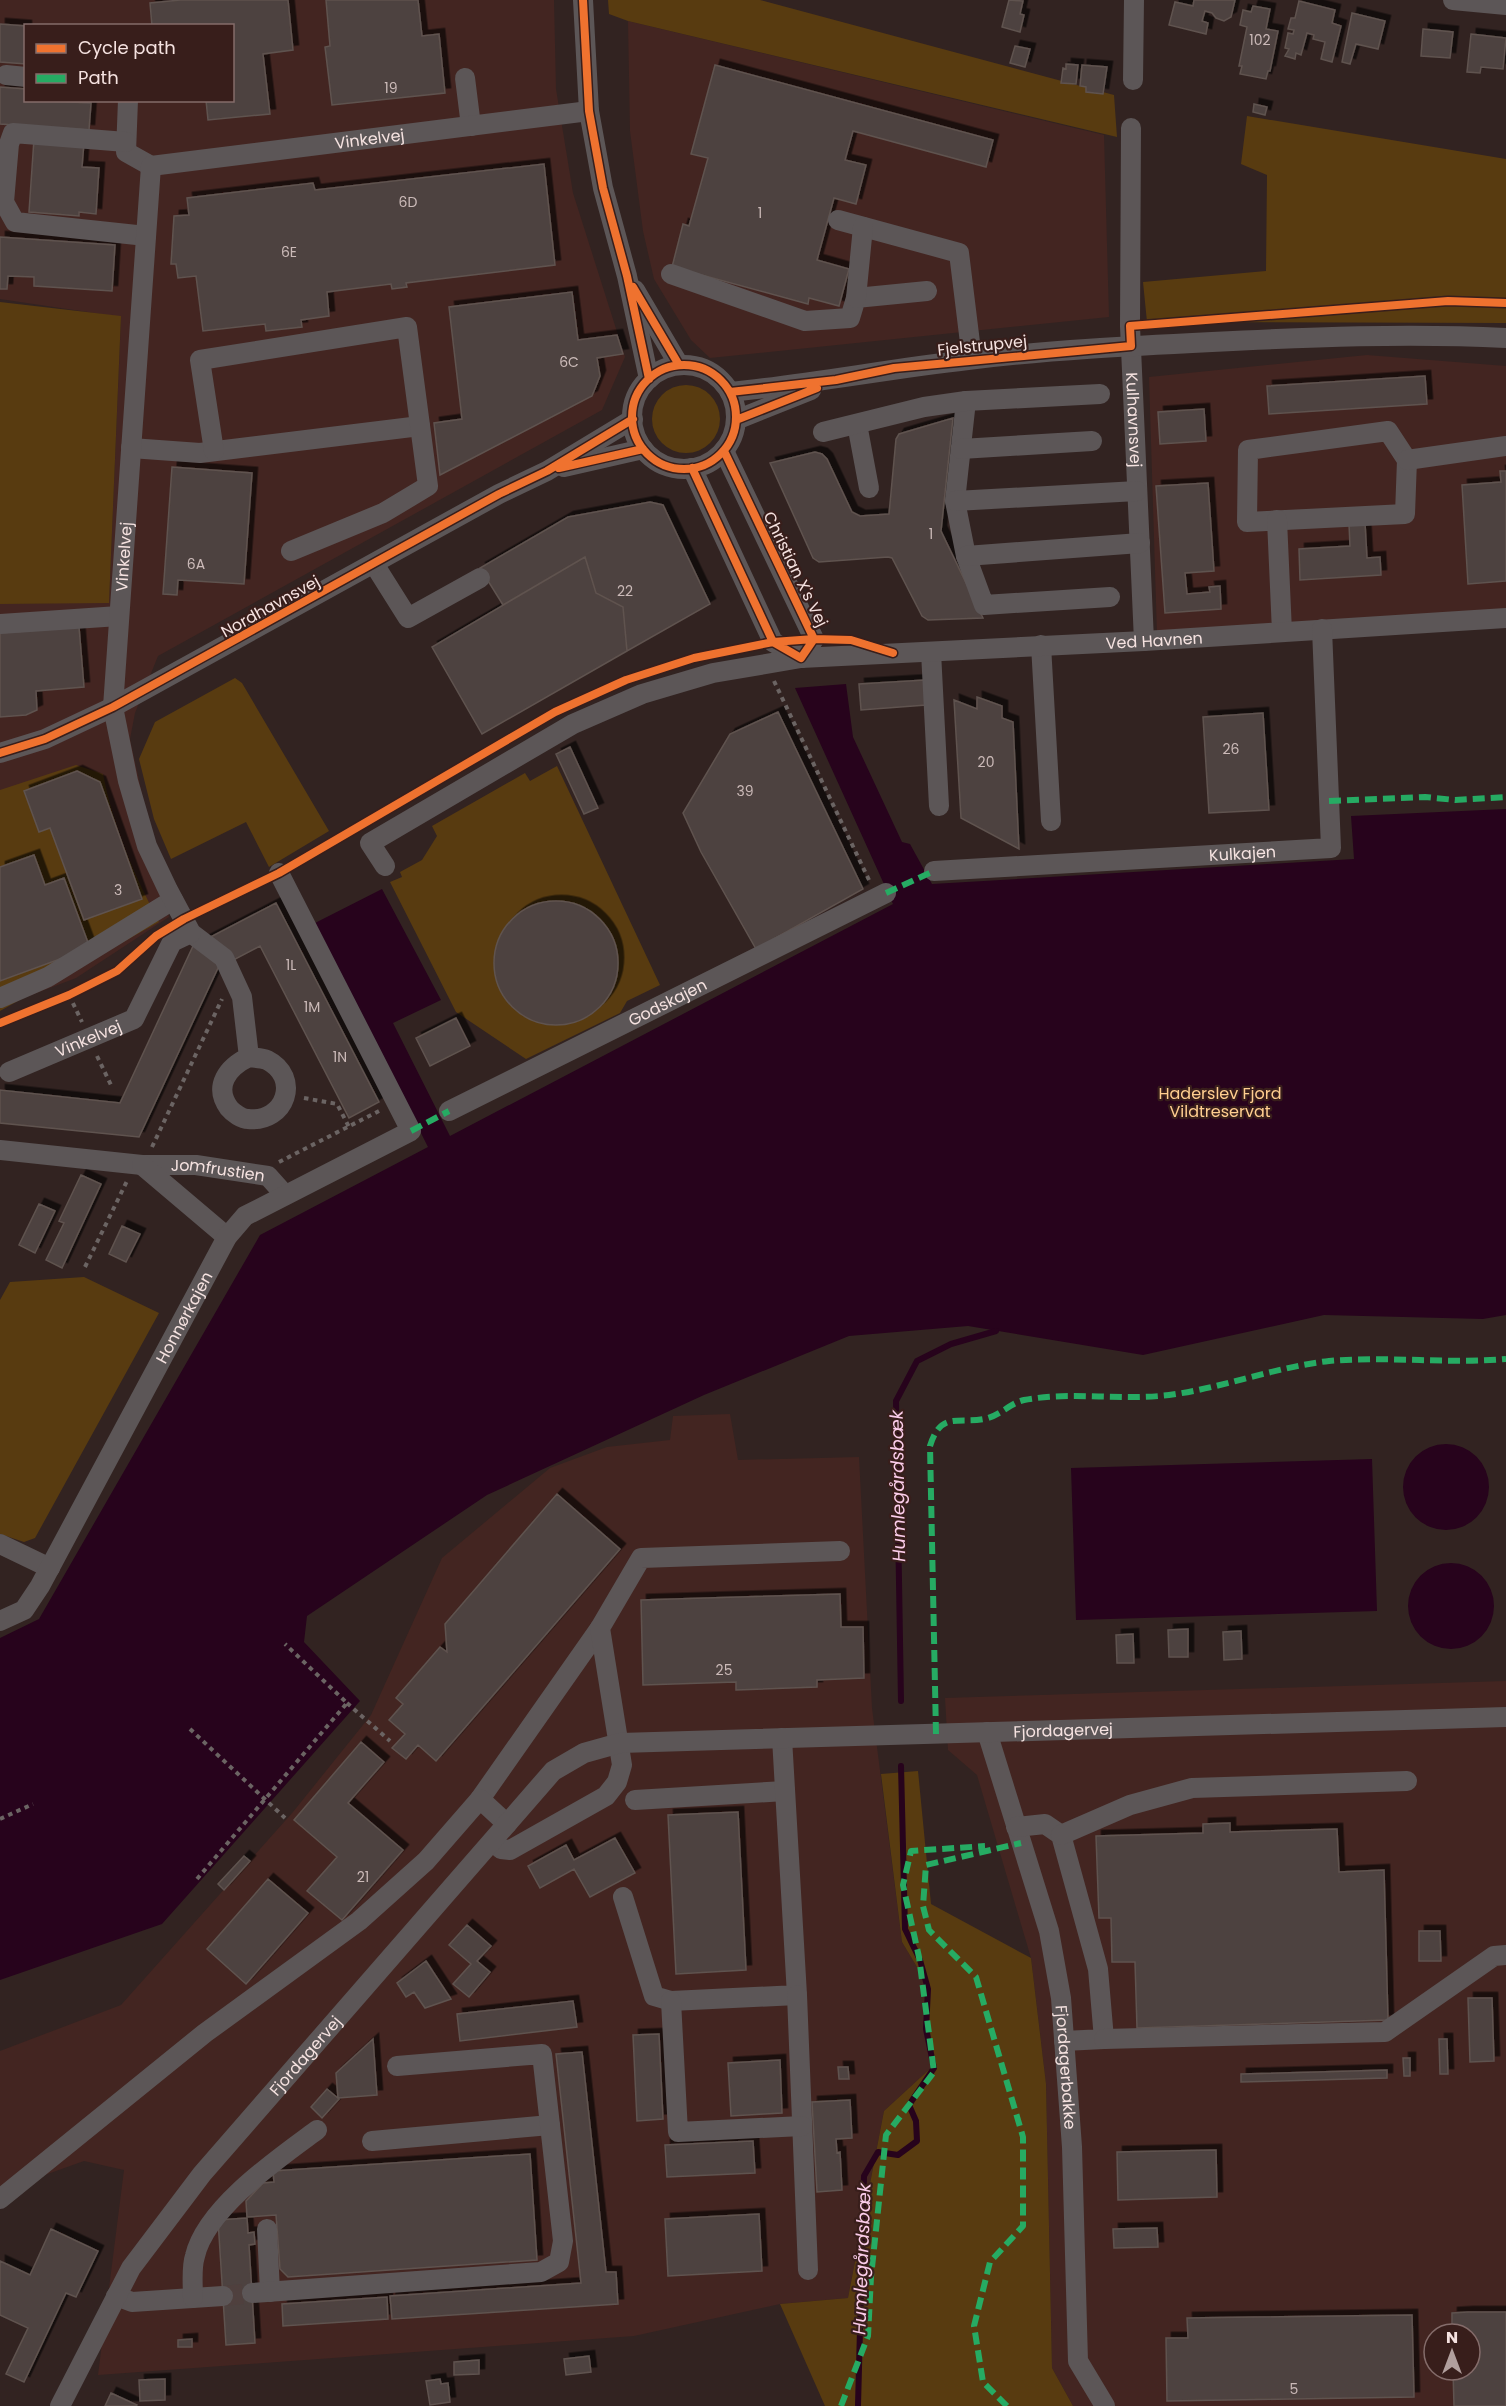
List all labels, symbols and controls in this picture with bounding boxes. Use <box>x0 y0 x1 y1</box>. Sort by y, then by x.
legend <box>24 24 234 102</box>
house number: 102 <box>1249 30 1271 50</box>
text: Cycle path <box>78 35 176 60</box>
text: Path <box>78 65 119 90</box>
house number: 19 <box>384 78 398 98</box>
street label: Vinkelvej <box>333 123 406 155</box>
house number: 6D <box>399 192 417 212</box>
house number: 1 <box>758 203 762 223</box>
house number: 6E <box>281 242 297 262</box>
street label: Fjelstrupvej <box>936 329 1028 362</box>
house number: 6C <box>559 352 579 372</box>
street label: Kulhavnsvej <box>1120 372 1147 468</box>
street label: Christian X's Vej <box>758 508 833 631</box>
street label: Vinkelvej <box>110 521 138 593</box>
house number: 1 <box>929 524 933 544</box>
house number: 6A <box>187 554 205 574</box>
street label: Nordhavnsvej <box>217 570 324 643</box>
house number: 22 <box>617 581 633 601</box>
street label: Ved Havnen <box>1105 626 1203 655</box>
house number: 26 <box>1223 739 1240 759</box>
house number: 20 <box>978 752 994 772</box>
house number: 39 <box>736 781 754 801</box>
street label: Kulkajen <box>1208 840 1277 867</box>
house number: 3 <box>114 880 122 900</box>
house number: 1L <box>286 955 296 975</box>
street label: Godskajen <box>624 973 711 1032</box>
house number: 1M <box>304 997 320 1017</box>
street label: Vinkelvej <box>52 1015 125 1063</box>
house number: 1N <box>333 1047 347 1067</box>
park label: Haderslev Fjord Vildtreservat <box>1158 1082 1282 1123</box>
street label: Jomfrustien <box>171 1153 267 1187</box>
street label: Honnørkajen <box>150 1268 218 1368</box>
water label: Humlegårdsbæk <box>884 1409 911 1562</box>
house number: 25 <box>716 1660 732 1680</box>
street label: Fjordagervej <box>1013 1718 1113 1743</box>
house number: 21 <box>357 1867 369 1887</box>
street label: Fjordagerbakke <box>1050 2004 1082 2130</box>
street label: Fjordagervej <box>264 2011 347 2101</box>
water label: Humlegårdsbæk <box>846 2182 877 2335</box>
north arrow <box>1422 2322 1482 2382</box>
text: N <box>1446 2326 1458 2349</box>
house number: 5 <box>1290 2379 1298 2399</box>

